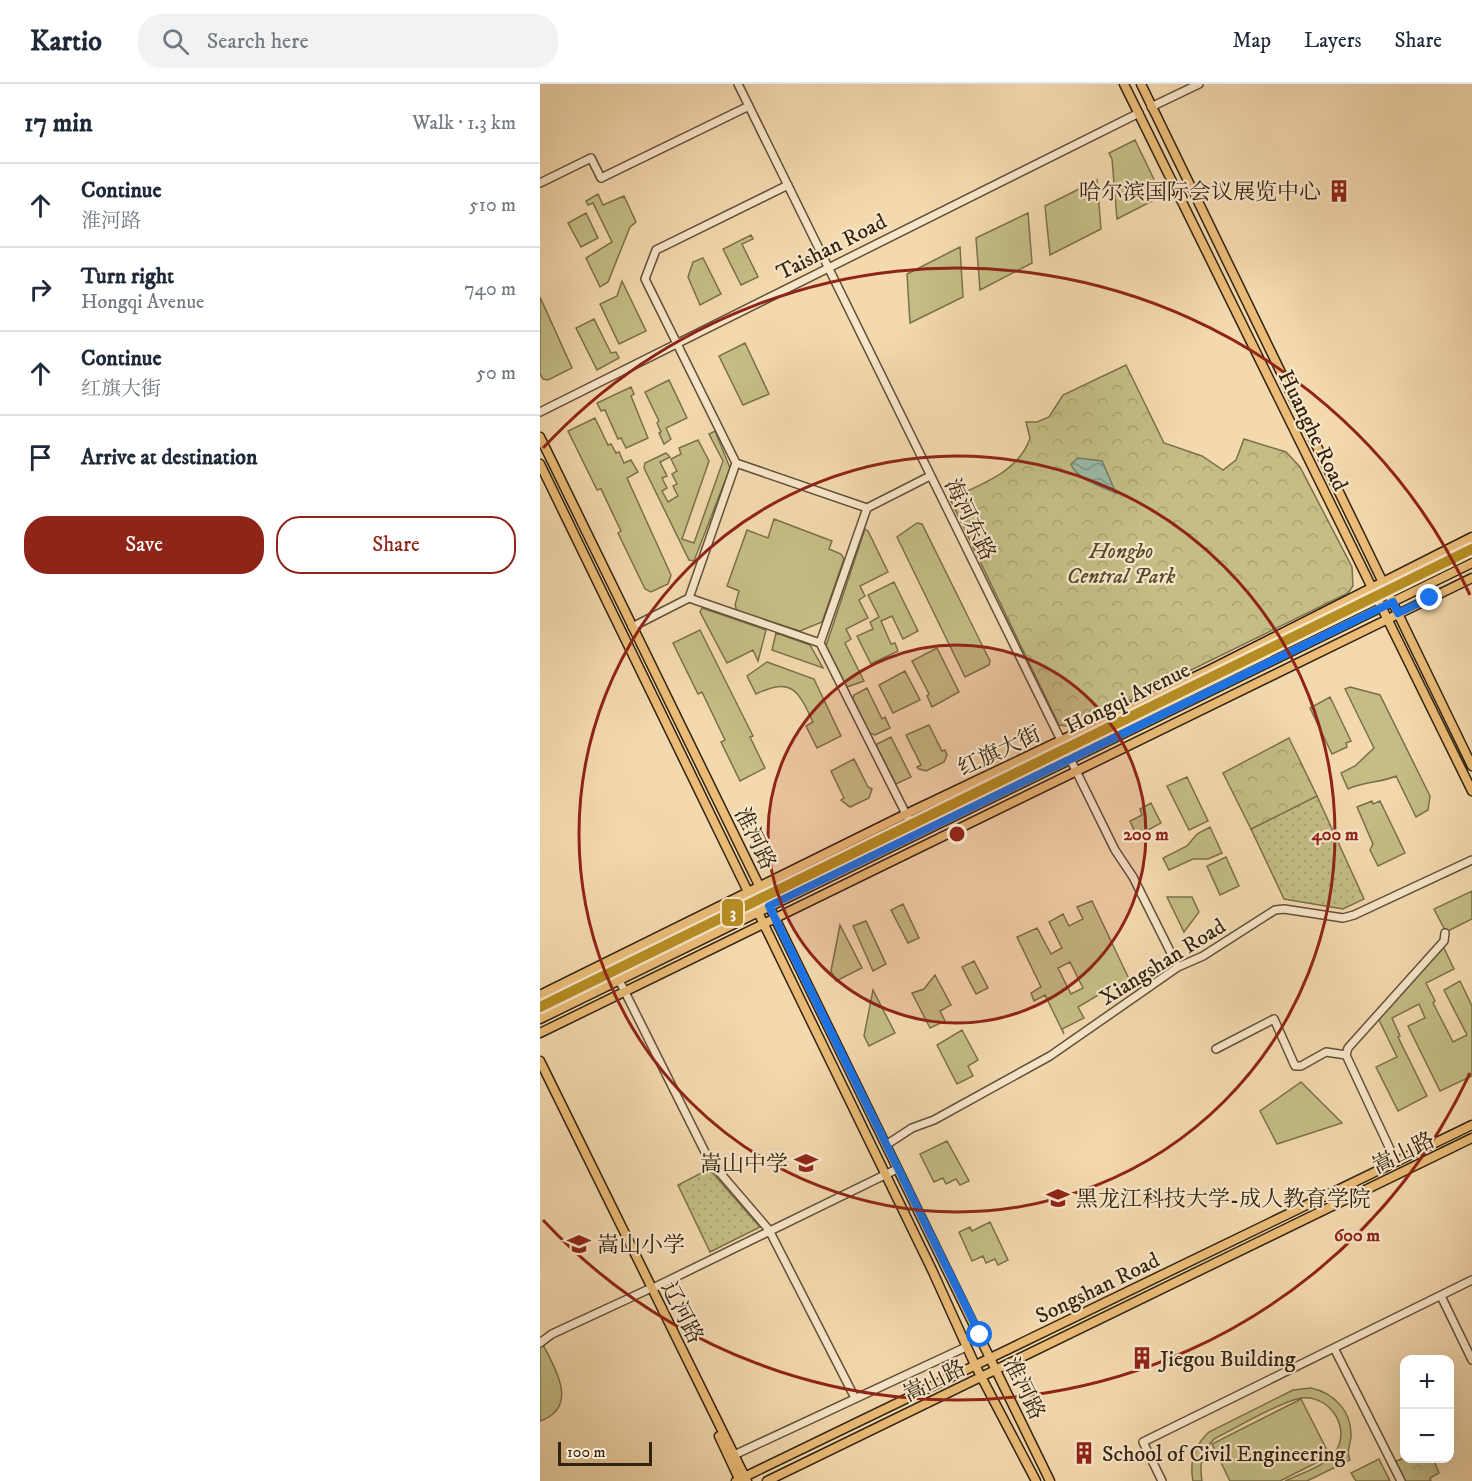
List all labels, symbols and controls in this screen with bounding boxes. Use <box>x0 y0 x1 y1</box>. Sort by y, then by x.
search box <box>138 14 558 68</box>
text: Kartio <box>30 24 102 59</box>
icon: search <box>159 25 192 58</box>
text: Search here <box>207 28 309 55</box>
text: Map <box>1232 28 1271 54</box>
text: Layers <box>1304 28 1362 54</box>
text: Share <box>1395 28 1442 54</box>
text: 17 min <box>24 107 93 140</box>
text: Walk · 1.3 km <box>412 111 516 136</box>
text: Continue <box>81 177 162 204</box>
building icon: 哈尔滨国际会议展览中心 <box>1326 178 1352 204</box>
place label: 哈尔滨国际会议展览中心 <box>1079 179 1321 206</box>
icon: ahead <box>24 189 57 222</box>
text: 510 m <box>469 193 516 218</box>
street label: Taishan Road <box>772 208 891 287</box>
text: 淮河路 <box>81 209 141 234</box>
text: Turn right <box>81 263 174 290</box>
icon: right <box>24 273 57 306</box>
text: 740 m <box>464 277 516 302</box>
text: Hongqi Avenue <box>81 290 204 315</box>
text: Continue <box>81 345 162 372</box>
icon: ahead <box>24 357 57 390</box>
text: 50 m <box>476 361 516 386</box>
street label: Huanghe Road <box>1272 366 1354 496</box>
text: 红旗大街 <box>81 377 161 402</box>
icon: arrive <box>24 441 57 474</box>
text: Arrive at destination <box>81 444 258 471</box>
street label: 海河东路 <box>938 474 1001 565</box>
button: Save <box>24 516 264 574</box>
button: Share <box>276 516 516 574</box>
park label: Hongbo Central Park <box>1067 538 1176 590</box>
route end <box>1416 584 1442 610</box>
street label: Hongqi Avenue <box>1061 656 1195 740</box>
street label: 红旗大街 <box>954 721 1045 782</box>
street label: 淮河路 <box>728 803 781 874</box>
centre of rings <box>947 824 967 844</box>
text: 200 m <box>1123 824 1169 846</box>
text: 400 m <box>1310 824 1359 846</box>
line badge: 3 <box>721 898 744 927</box>
text: 3 <box>730 903 736 923</box>
street label: Xiangshan Road <box>1095 913 1231 1012</box>
street label: 嵩山路 <box>1368 1127 1439 1180</box>
school or university icon: 嵩山中学 <box>793 1150 819 1176</box>
place label: 嵩山中学 <box>700 1151 788 1178</box>
school or university icon: 黑龙江科技大学-成人教育学院 <box>1045 1185 1071 1211</box>
place label: 黑龙江科技大学-成人教育学院 <box>1076 1186 1371 1213</box>
text: 600 m <box>1334 1225 1381 1247</box>
school or university icon: 嵩山小学 <box>566 1231 592 1257</box>
place label: 嵩山小学 <box>597 1232 685 1259</box>
street label: Songshan Road <box>1031 1247 1164 1330</box>
street label: 辽河路 <box>655 1277 709 1348</box>
route start <box>966 1321 992 1347</box>
building icon: Jiegou Building <box>1129 1345 1155 1371</box>
place label: Jiegou Building <box>1158 1346 1296 1373</box>
street label: 淮河路 <box>997 1353 1050 1424</box>
street label: 嵩山路 <box>899 1355 970 1408</box>
map controls <box>1400 1355 1454 1463</box>
button: + <box>1400 1355 1454 1409</box>
button: − <box>1400 1409 1454 1463</box>
scale bar <box>558 1439 652 1466</box>
building icon: School of Civil Engineering <box>1071 1440 1097 1466</box>
place label: School of Civil Engineering <box>1102 1441 1346 1468</box>
text: 100 m <box>567 1442 606 1462</box>

